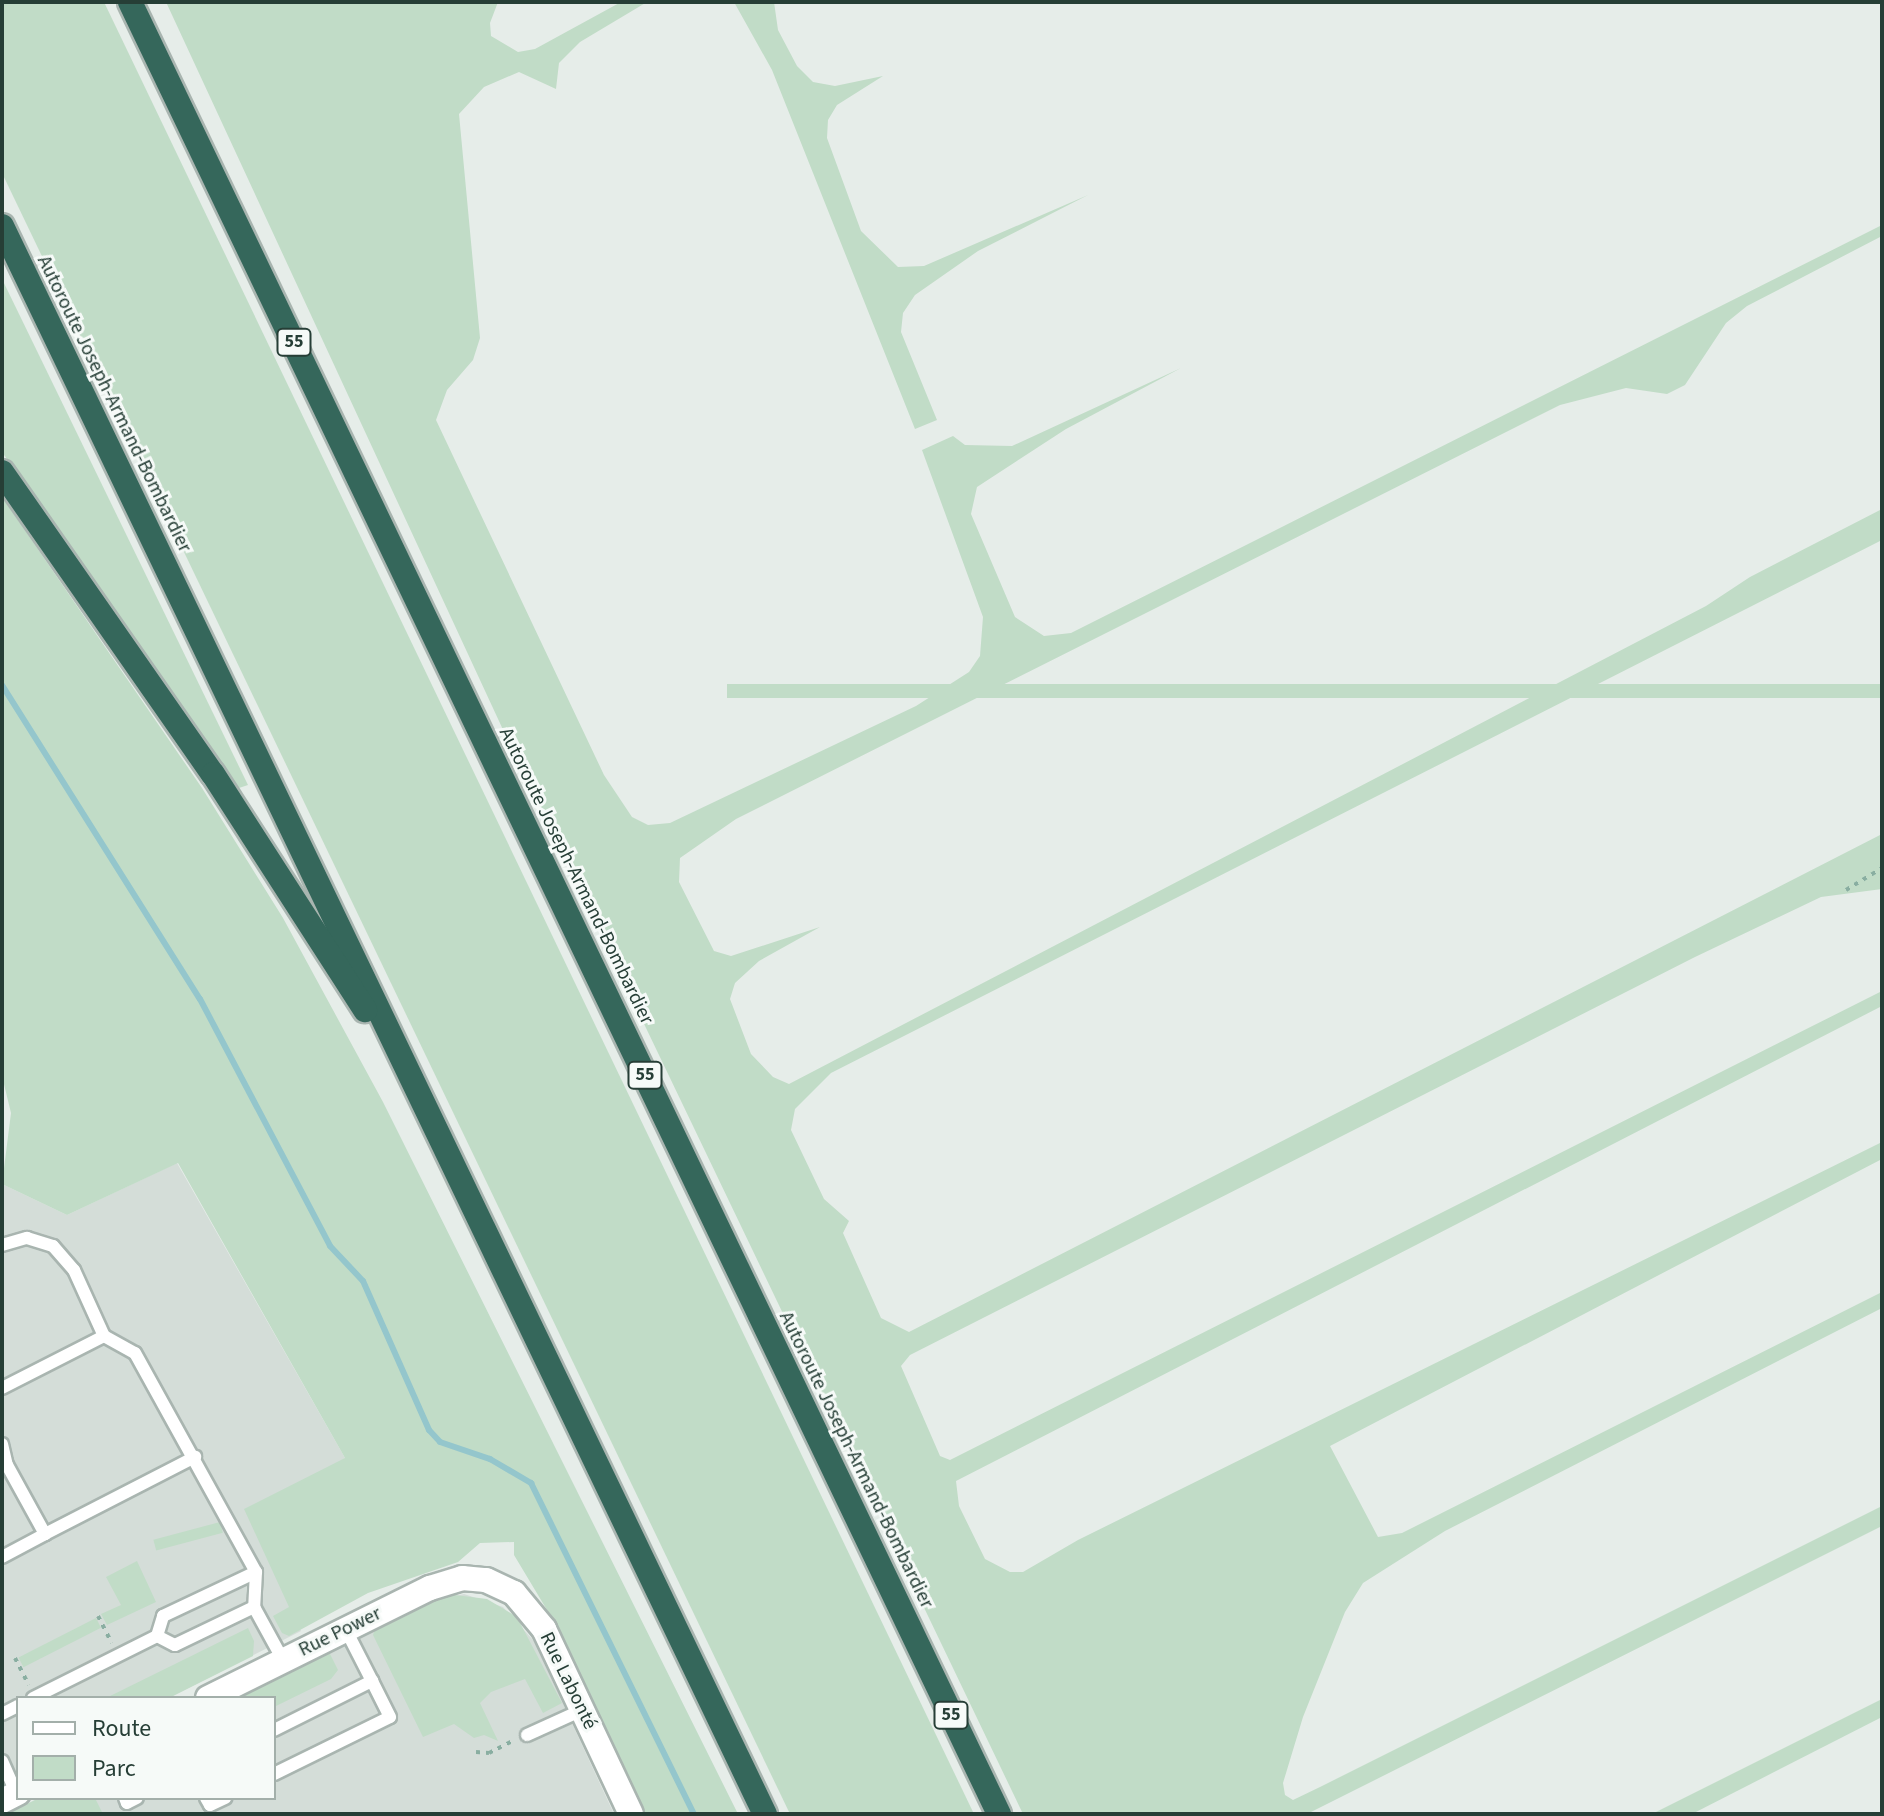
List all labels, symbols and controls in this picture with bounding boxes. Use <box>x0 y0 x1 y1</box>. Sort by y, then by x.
street label: Autoroute Joseph-Armand-Bombardier <box>32 252 196 556</box>
road number: 55 <box>276 328 312 356</box>
street label: Autoroute Joseph-Armand-Bombardier <box>494 724 658 1028</box>
road number: 55 <box>627 1061 663 1089</box>
street label: Autoroute Joseph-Armand-Bombardier <box>774 1308 938 1612</box>
street label: Rue Power <box>295 1602 385 1662</box>
street label: Rue Labonté <box>534 1628 602 1734</box>
legend <box>16 1696 276 1800</box>
road number: 55 <box>933 1701 969 1729</box>
text: Route <box>92 1711 151 1746</box>
text: Parc <box>92 1751 136 1786</box>

